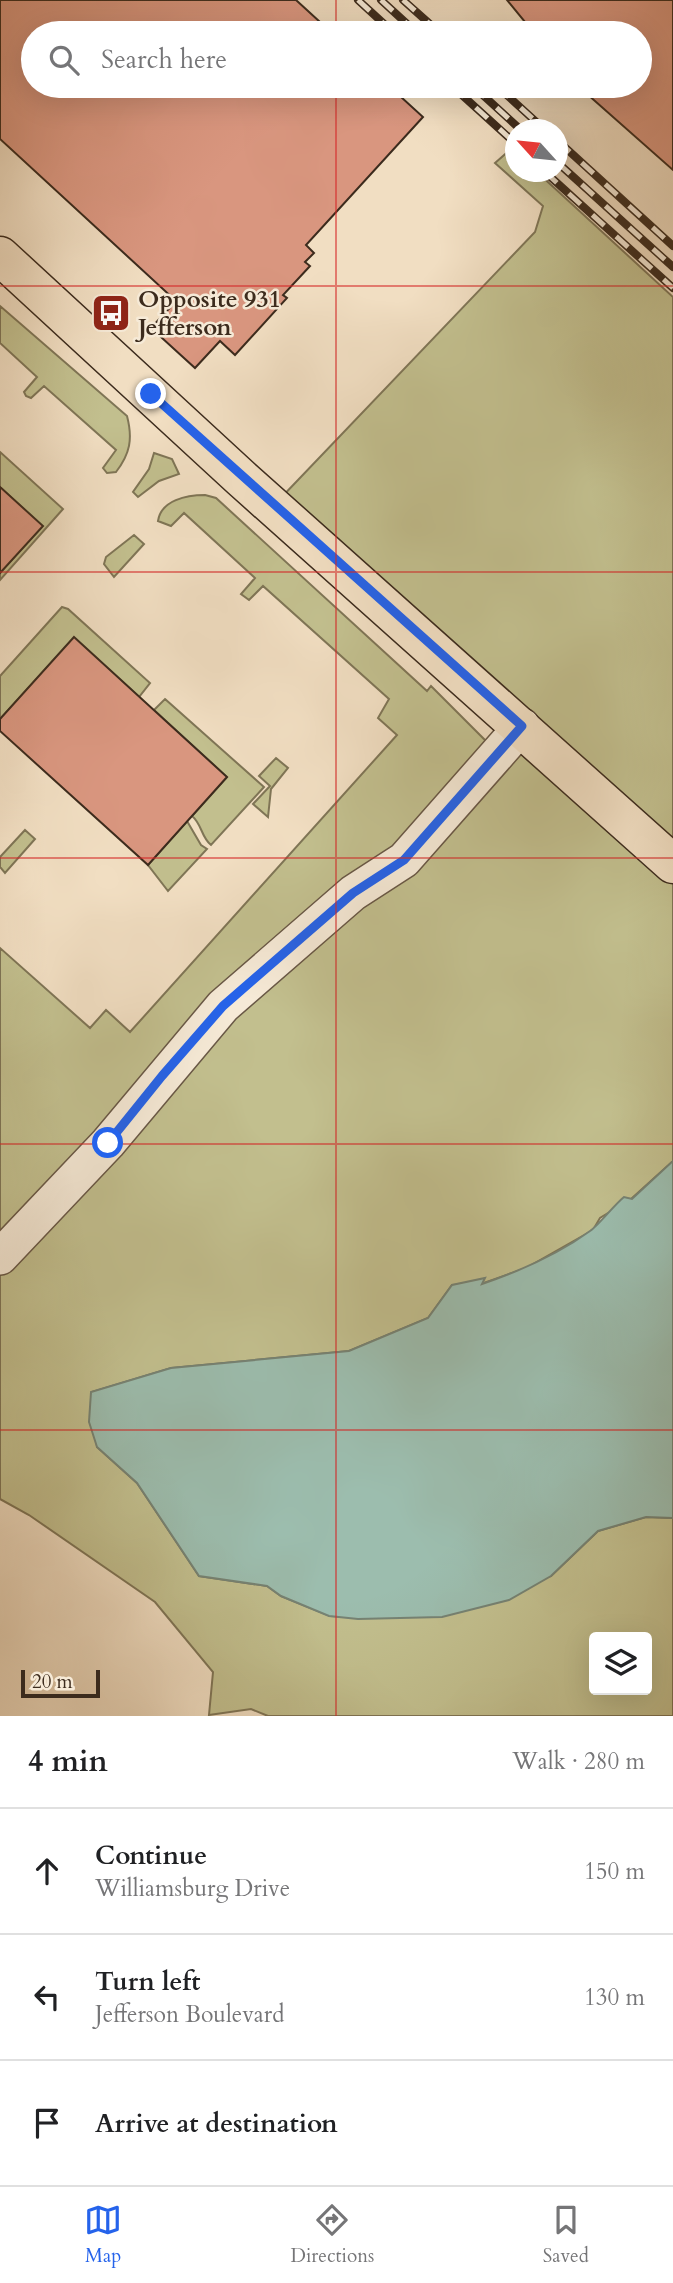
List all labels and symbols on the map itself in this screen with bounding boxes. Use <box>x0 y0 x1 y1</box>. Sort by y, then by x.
north arrow <box>505 119 568 182</box>
place label: Opposite 931 Jefferson <box>135 283 281 344</box>
bus stop icon: Opposite 931 Jefferson <box>90 292 132 334</box>
route end <box>135 378 166 409</box>
route start <box>92 1127 123 1158</box>
scale bar <box>21 1667 100 1699</box>

